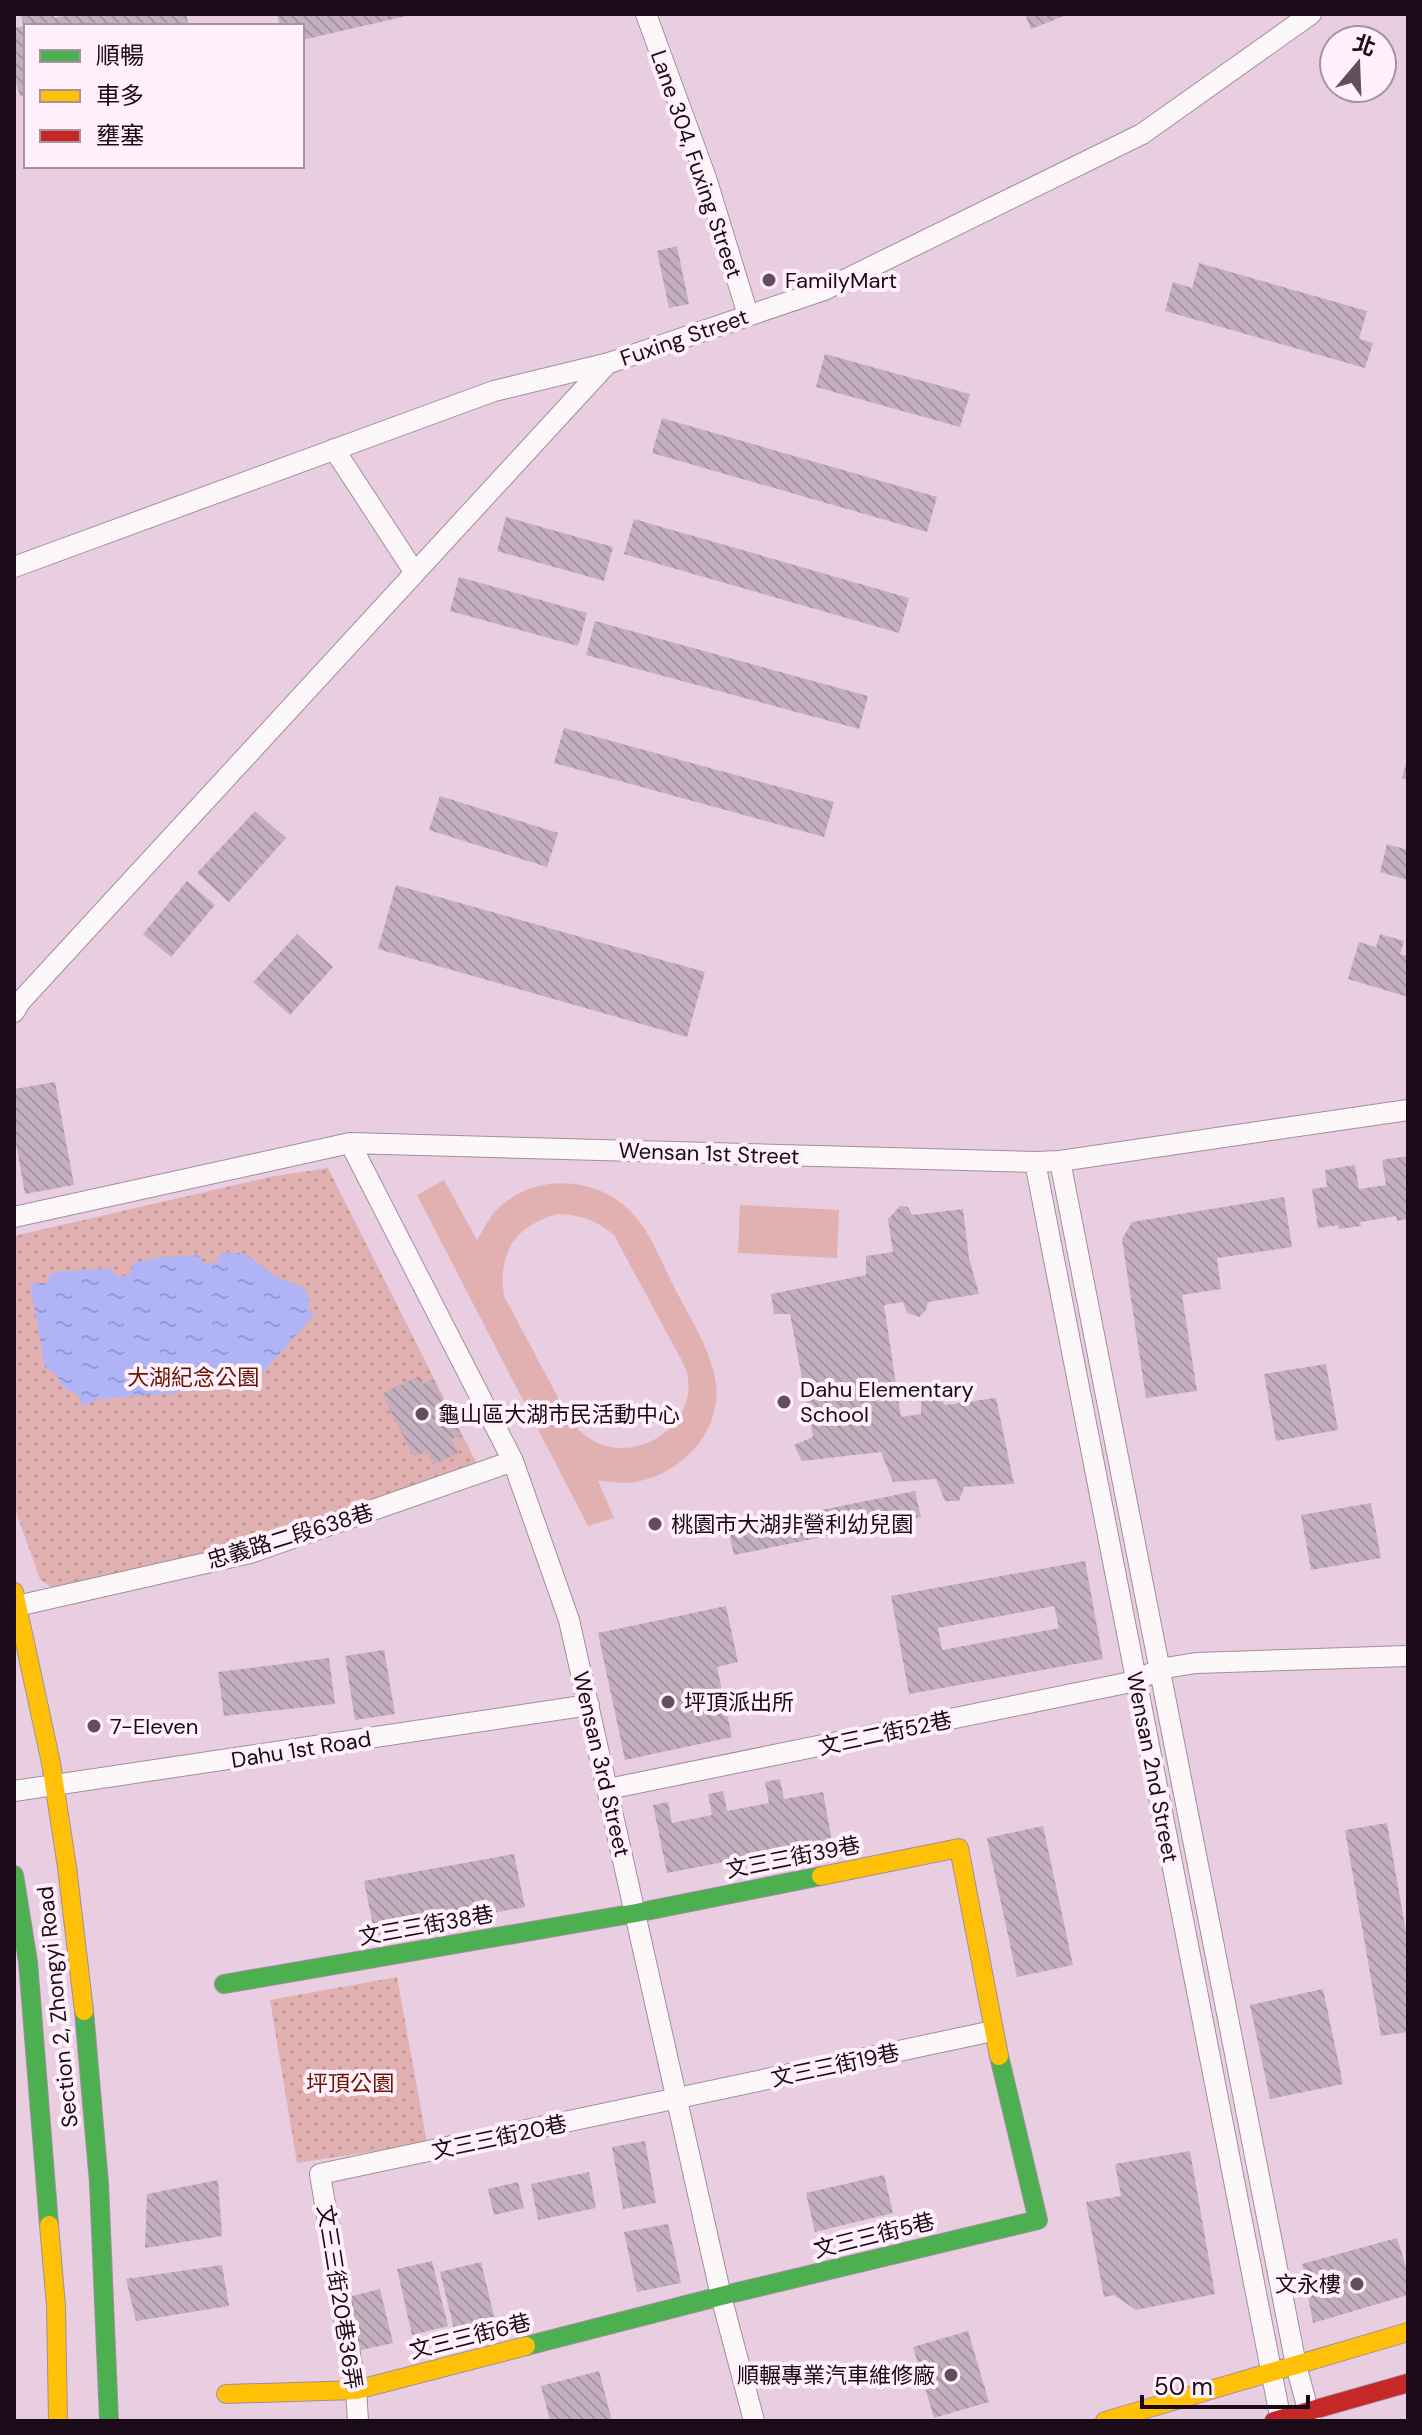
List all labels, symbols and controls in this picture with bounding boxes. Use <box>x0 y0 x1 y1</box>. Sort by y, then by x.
legend <box>24 24 304 168</box>
north arrow <box>1318 24 1398 104</box>
text: 北 <box>1349 28 1379 63</box>
text: 順暢 <box>96 40 144 71</box>
street label: Lane 304, Fuxing Street <box>644 46 749 282</box>
text: 車多 <box>96 80 144 111</box>
text: 壅塞 <box>96 120 144 151</box>
place label: FamilyMart <box>785 266 897 295</box>
marker: FamilyMart <box>760 271 778 289</box>
street label: Fuxing Street <box>616 302 752 373</box>
street label: Wensan 1st Street <box>618 1136 800 1171</box>
park label: 大湖紀念公園 <box>127 1363 259 1392</box>
place label: Dahu Elementary School <box>800 1375 974 1429</box>
marker: Dahu Elementary School <box>775 1393 793 1411</box>
place label: 龜山區大湖市民活動中心 <box>438 1400 680 1429</box>
marker: 龜山區大湖市民活動中心 <box>413 1405 431 1423</box>
street label: 忠義路二段638巷 <box>204 1497 377 1576</box>
place label: 桃園市大湖非營利幼兒園 <box>671 1510 913 1539</box>
marker: 桃園市大湖非營利幼兒園 <box>646 1515 664 1533</box>
street label: Wensan 3rd Street <box>566 1669 637 1860</box>
street label: Wensan 2nd Street <box>1120 1669 1185 1865</box>
place label: 坪頂派出所 <box>684 1688 794 1717</box>
marker: 坪頂派出所 <box>659 1693 677 1711</box>
street label: 文三二街52巷 <box>816 1705 954 1762</box>
place label: 7-Eleven <box>110 1712 198 1741</box>
marker: 7-Eleven <box>85 1717 103 1735</box>
street label: Dahu 1st Road <box>229 1724 373 1775</box>
street label: 文三三街39巷 <box>723 1830 863 1885</box>
street label: Section 2, Zhongyi Road <box>30 1885 85 2129</box>
street label: 文三三街38巷 <box>356 1899 496 1952</box>
street label: 文三三街19巷 <box>768 2038 902 2093</box>
park label: 坪頂公園 <box>306 2069 394 2098</box>
street label: 文三三街20巷 <box>429 2109 569 2166</box>
street label: 文三三街20巷36弄 <box>311 2203 368 2391</box>
street label: 文三三街5巷 <box>811 2206 938 2264</box>
place label: 文永樓 <box>1275 2270 1341 2299</box>
marker: 文永樓 <box>1348 2275 1366 2293</box>
street label: 文三三街6巷 <box>407 2307 534 2366</box>
scale bar <box>1142 2359 1308 2409</box>
place label: 順輾專業汽車維修廠 <box>737 2361 935 2390</box>
marker: 順輾專業汽車維修廠 <box>942 2366 960 2384</box>
text: 50 m <box>1154 2371 1213 2402</box>

